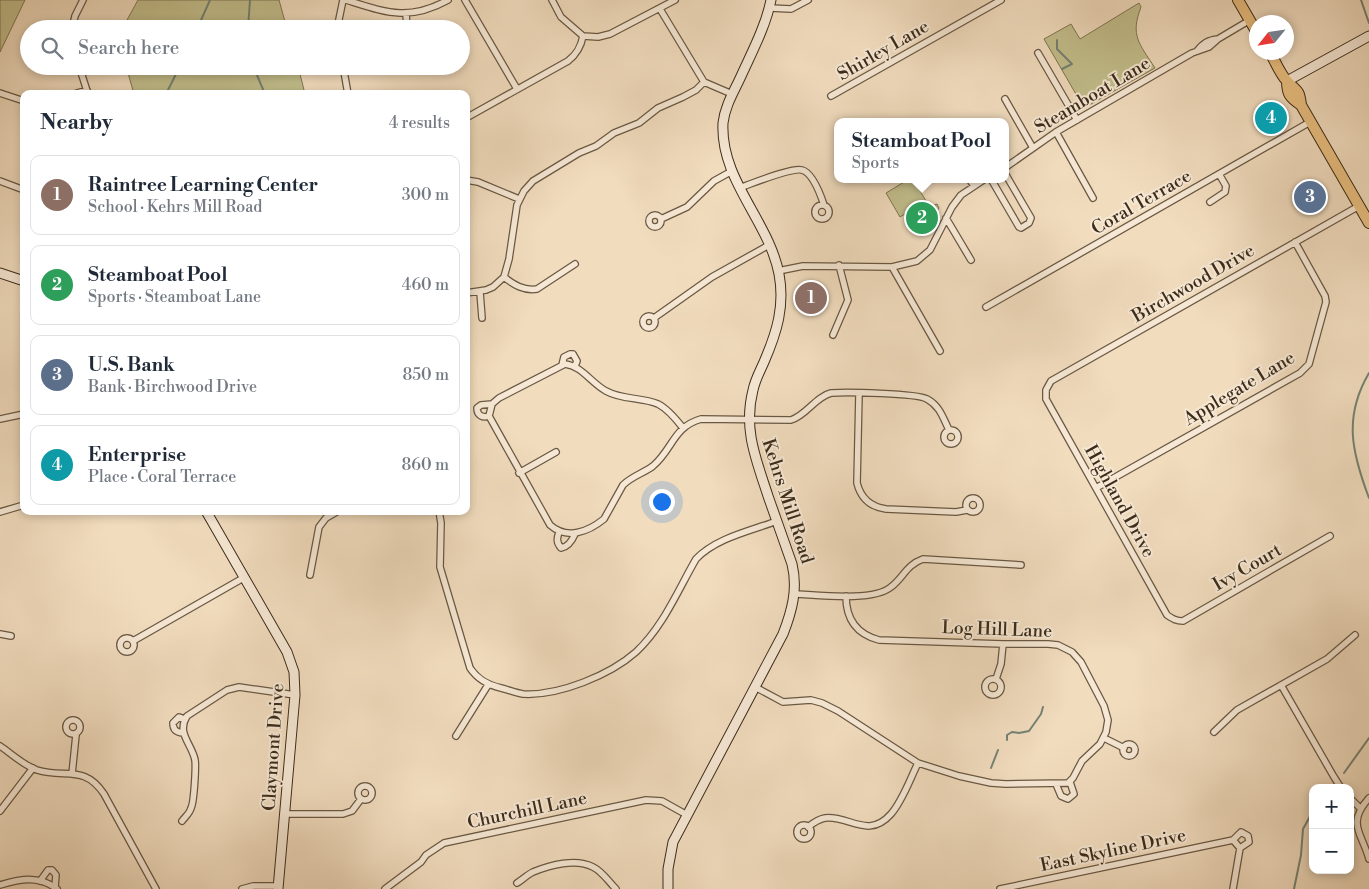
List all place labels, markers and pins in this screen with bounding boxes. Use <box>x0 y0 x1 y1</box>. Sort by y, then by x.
pin: 4 <box>1255 99 1287 137</box>
pin: 3 <box>1294 178 1326 216</box>
pin: 2 <box>906 199 938 237</box>
pin: 1 <box>795 279 827 317</box>

